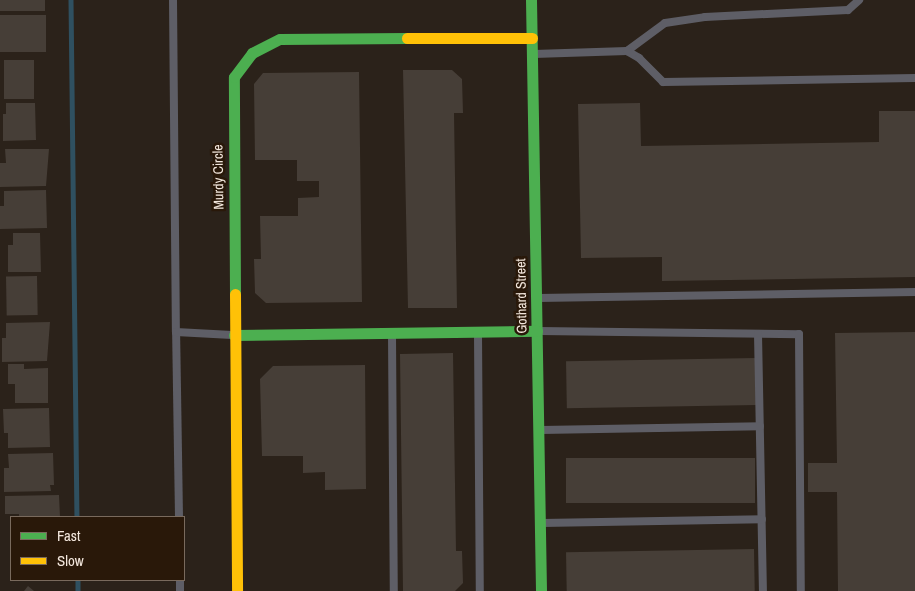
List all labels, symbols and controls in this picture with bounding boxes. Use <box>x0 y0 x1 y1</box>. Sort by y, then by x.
street label: Murdy Circle <box>209 144 227 210</box>
street label: Gothard Street <box>512 258 530 334</box>
legend <box>10 516 185 581</box>
text: Fast <box>57 525 80 546</box>
text: Slow <box>57 550 84 571</box>

